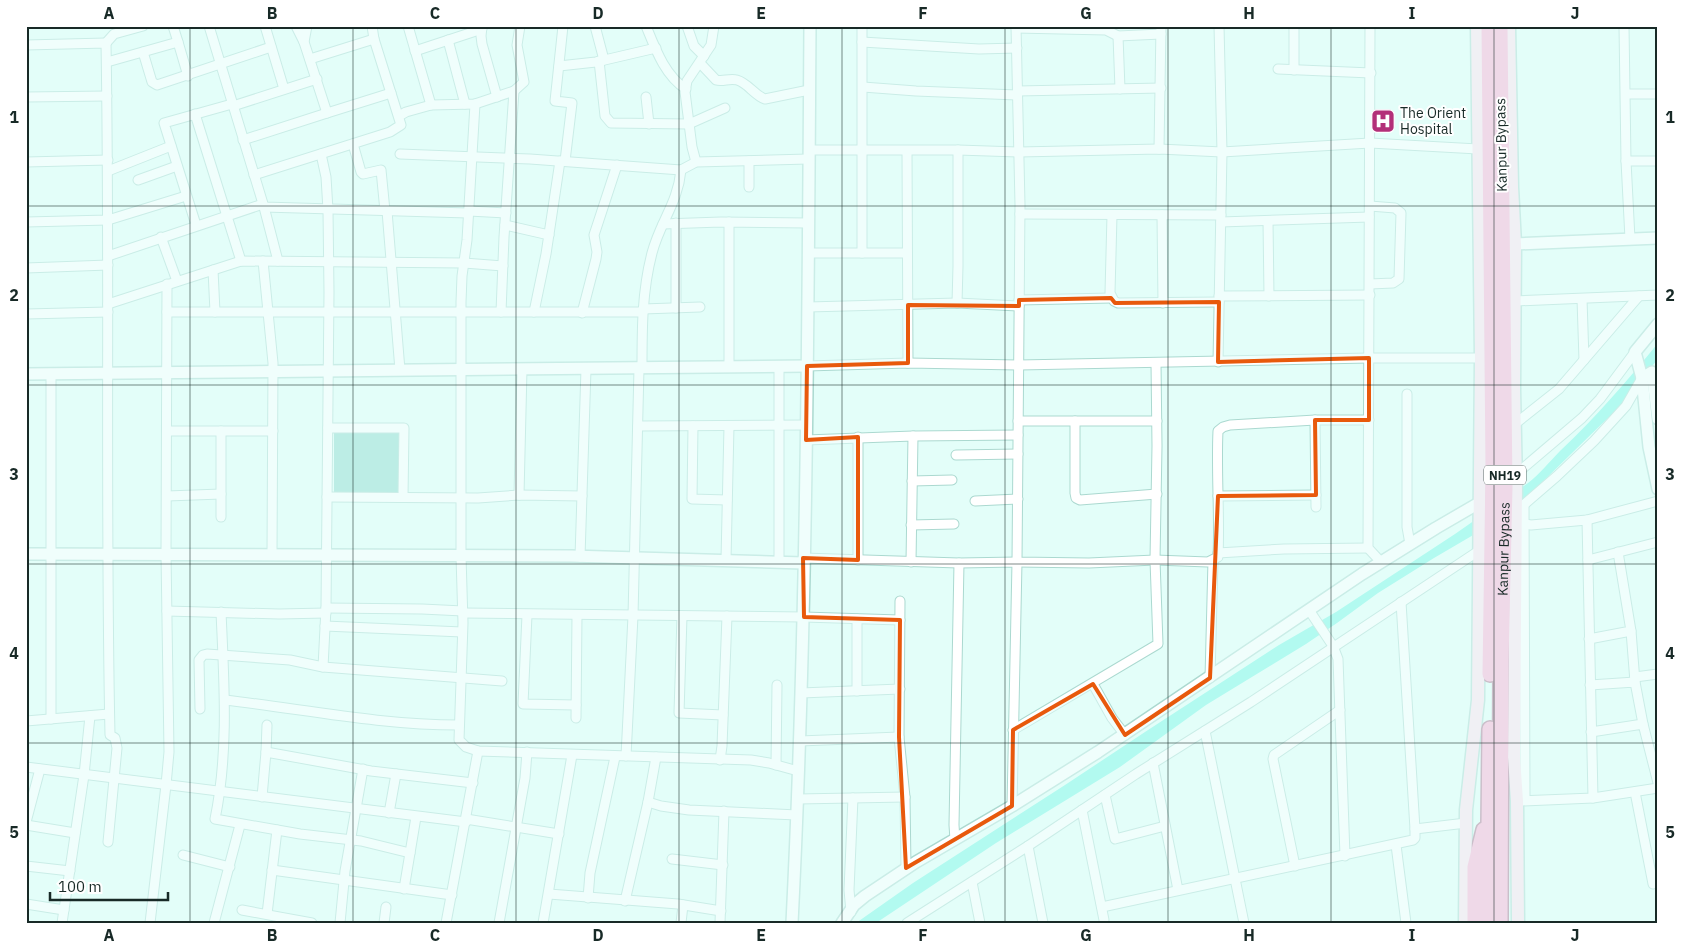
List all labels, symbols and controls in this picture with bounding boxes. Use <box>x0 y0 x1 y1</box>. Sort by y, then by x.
text: A <box>104 3 115 23</box>
text: B <box>267 3 278 23</box>
text: C <box>430 3 440 23</box>
text: D <box>592 3 604 23</box>
text: E <box>756 3 766 23</box>
text: F <box>918 3 928 23</box>
text: G <box>1080 3 1092 23</box>
text: H <box>1243 3 1255 23</box>
text: I <box>1409 3 1416 23</box>
text: J <box>1571 3 1579 23</box>
street label: Kanpur Bypass <box>1491 98 1511 192</box>
place label: The Orient Hospital <box>1400 104 1466 138</box>
text: 1 <box>9 107 19 127</box>
text: 1 <box>1665 107 1675 127</box>
hospital icon: The Orient Hospital <box>1370 108 1396 134</box>
text: 2 <box>9 285 19 305</box>
text: 2 <box>1665 285 1675 305</box>
text: 3 <box>9 464 19 484</box>
text: 3 <box>1665 464 1675 484</box>
road number: NH19 <box>1484 466 1526 484</box>
street label: Kanpur Bypass <box>1494 502 1514 596</box>
text: 4 <box>9 643 19 663</box>
text: 4 <box>1665 643 1675 663</box>
text: 5 <box>9 822 19 842</box>
text: 5 <box>1665 822 1675 842</box>
scale bar <box>50 869 168 901</box>
text: 100 m <box>58 877 102 896</box>
text: A <box>104 925 115 945</box>
text: B <box>267 925 278 945</box>
text: C <box>430 925 440 945</box>
text: D <box>592 925 604 945</box>
text: E <box>756 925 766 945</box>
text: F <box>918 925 928 945</box>
text: G <box>1080 925 1092 945</box>
text: H <box>1243 925 1255 945</box>
text: I <box>1409 925 1416 945</box>
text: J <box>1571 925 1579 945</box>

